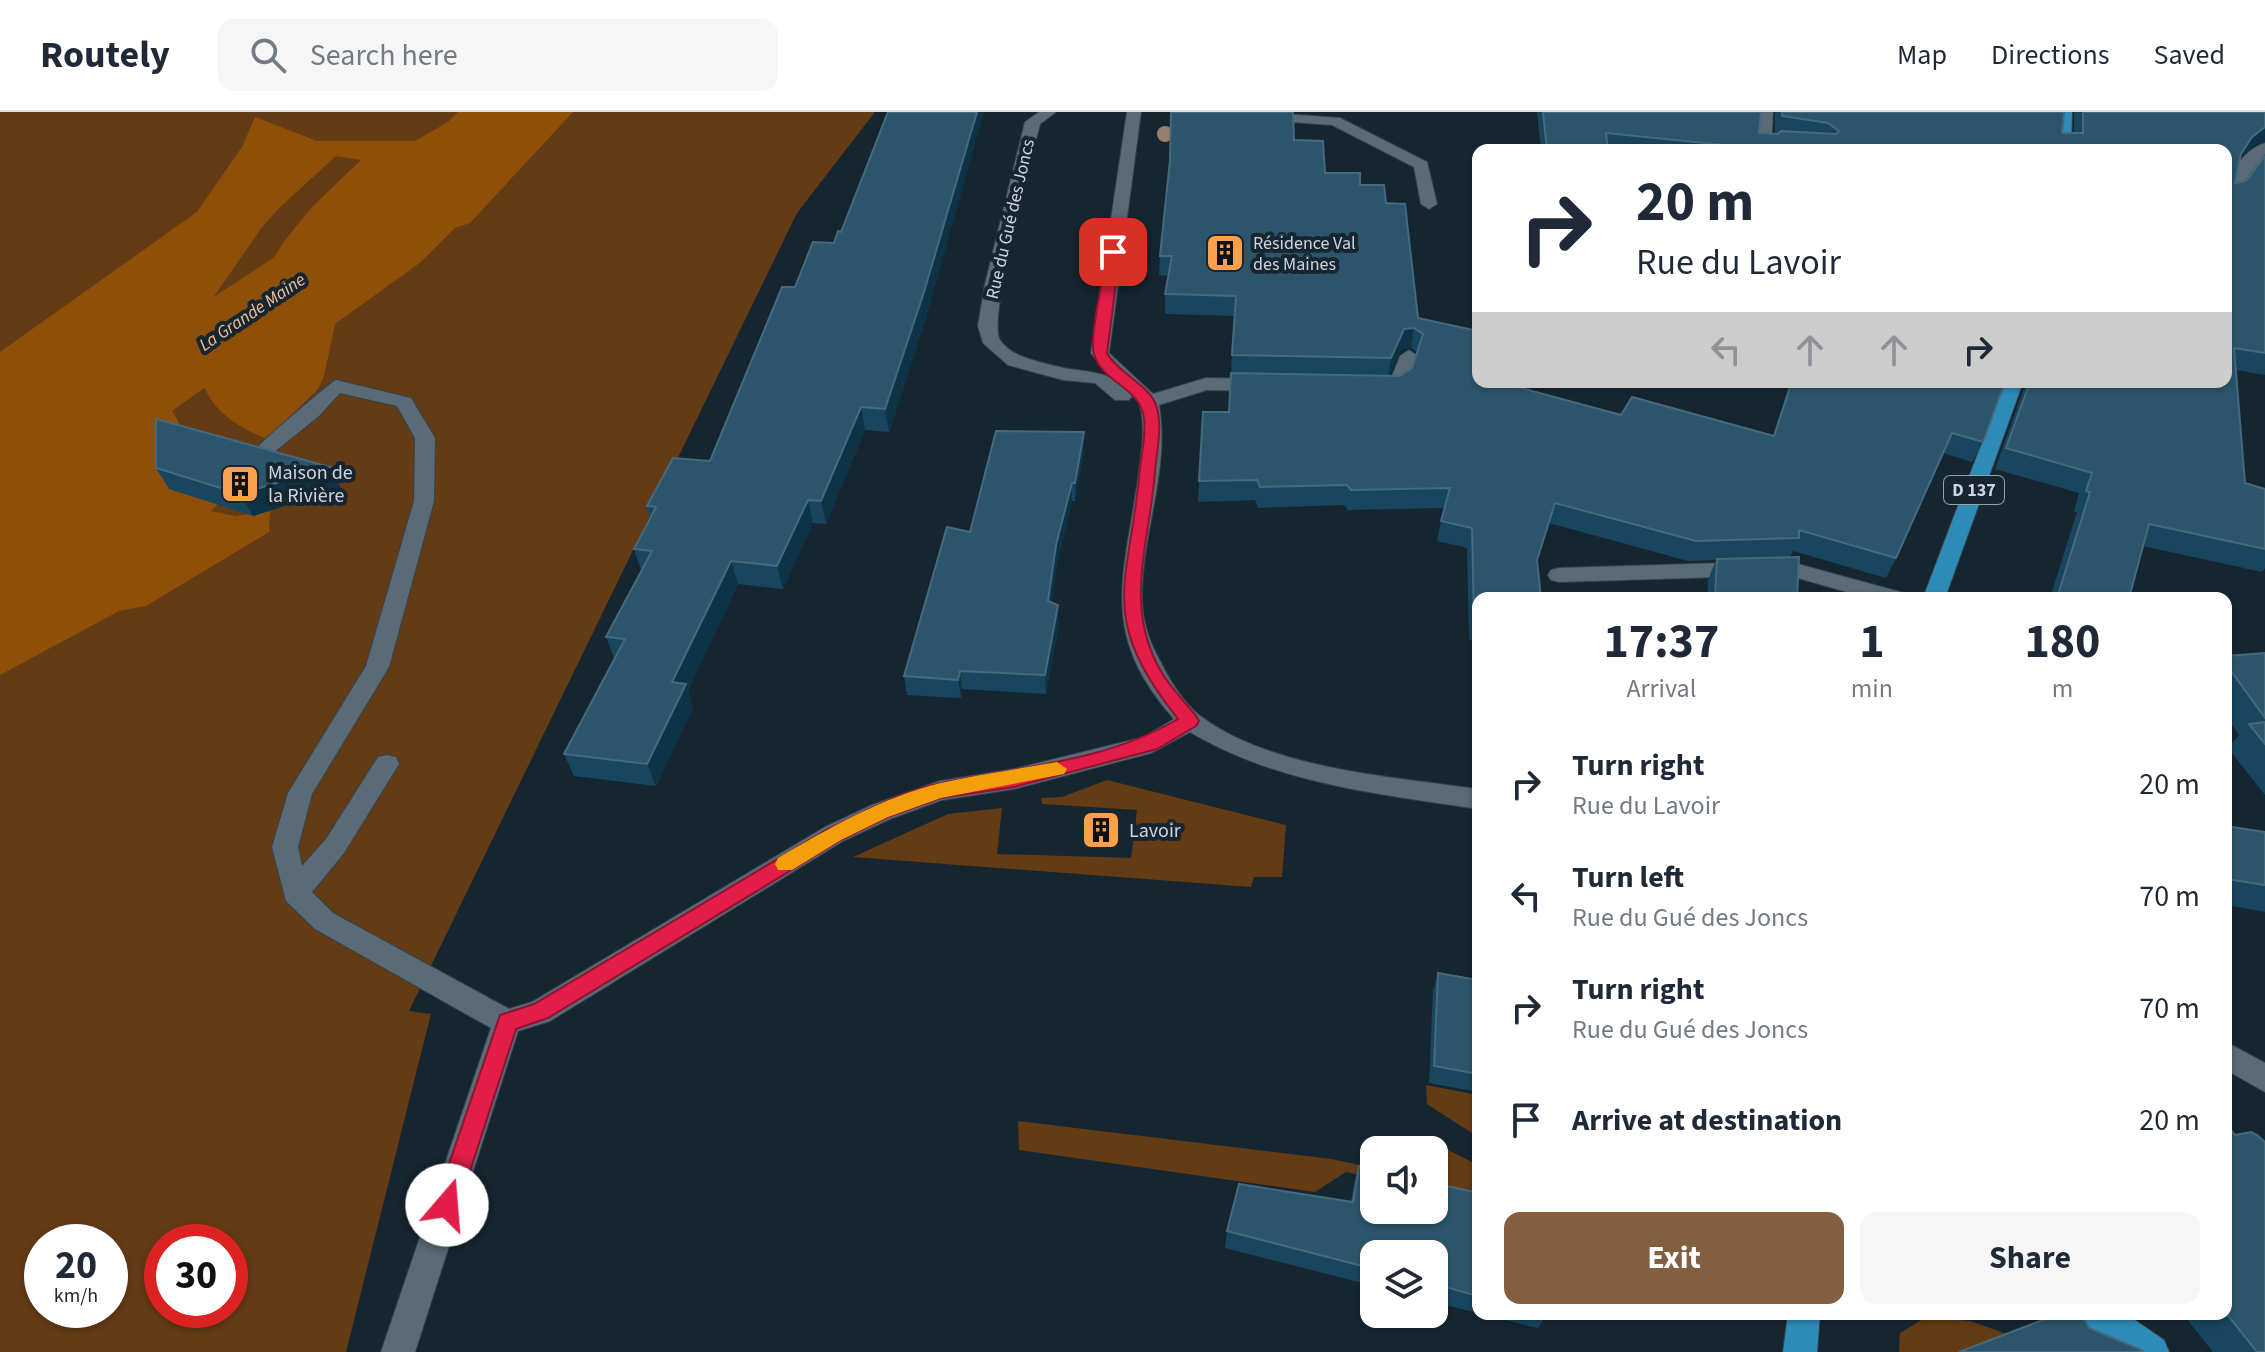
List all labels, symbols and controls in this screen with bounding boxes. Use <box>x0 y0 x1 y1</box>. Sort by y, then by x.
search box <box>218 19 778 91</box>
text: Routely <box>40 28 170 82</box>
icon: search <box>246 33 290 77</box>
text: Search here <box>310 34 458 77</box>
text: Map <box>1897 35 1947 75</box>
text: Directions <box>1991 35 2110 75</box>
text: Saved <box>2154 35 2225 75</box>
street label: Rue du Gué des Joncs <box>980 137 1041 302</box>
text: 20 m <box>1636 163 1754 242</box>
icon: right <box>1504 176 1608 280</box>
pin <box>1079 218 1147 286</box>
icon: arrive <box>1091 230 1135 274</box>
place label: Résidence Val des Maines <box>1253 231 1356 277</box>
building icon: Résidence Val des Maines <box>1204 232 1246 274</box>
text: Rue du Lavoir <box>1636 237 1841 288</box>
water label: La Grande Maine <box>194 267 311 357</box>
icon: left <box>1704 328 1748 372</box>
icon: ahead <box>1788 328 1832 372</box>
icon: ahead <box>1872 328 1916 372</box>
icon: right <box>1956 328 2000 372</box>
place label: Maison de la Rivière <box>268 459 353 510</box>
building icon: Maison de la Rivière <box>219 463 261 505</box>
road number: D 137 <box>1944 476 2004 504</box>
text: 17:37 <box>1603 608 1719 676</box>
text: 1 <box>1859 608 1885 676</box>
text: 180 <box>2024 608 2100 676</box>
text: Arrival <box>1626 670 1696 707</box>
text: min <box>1851 670 1893 707</box>
text: m <box>2052 670 2073 707</box>
text: Turn right <box>1572 744 1704 787</box>
icon: right <box>1504 762 1548 806</box>
text: 20 m <box>2139 763 2200 806</box>
text: Rue du Lavoir <box>1572 787 1720 824</box>
building icon: Lavoir <box>1080 809 1122 851</box>
place label: Lavoir <box>1129 817 1181 845</box>
text: Turn left <box>1572 856 1684 899</box>
icon: left <box>1504 874 1548 918</box>
text: 70 m <box>2139 875 2200 918</box>
text: Rue du Gué des Joncs <box>1572 899 1808 936</box>
text: Turn right <box>1572 968 1704 1011</box>
icon: right <box>1504 986 1548 1030</box>
text: 70 m <box>2139 987 2200 1030</box>
text: Rue du Gué des Joncs <box>1572 1011 1808 1048</box>
icon: arrive <box>1504 1098 1548 1142</box>
text: Arrive at destination <box>1572 1099 1842 1142</box>
text: 20 m <box>2139 1099 2200 1142</box>
map controls <box>1360 1136 1448 1328</box>
button: sound <box>1360 1136 1448 1224</box>
position arrow <box>405 1163 489 1247</box>
button: Exit <box>1504 1212 1844 1304</box>
button: Share <box>1860 1212 2200 1304</box>
speed limit sign: 30 <box>144 1224 248 1328</box>
text: 20 <box>55 1237 97 1294</box>
button: layers <box>1360 1240 1448 1328</box>
text: km/h <box>54 1282 98 1310</box>

